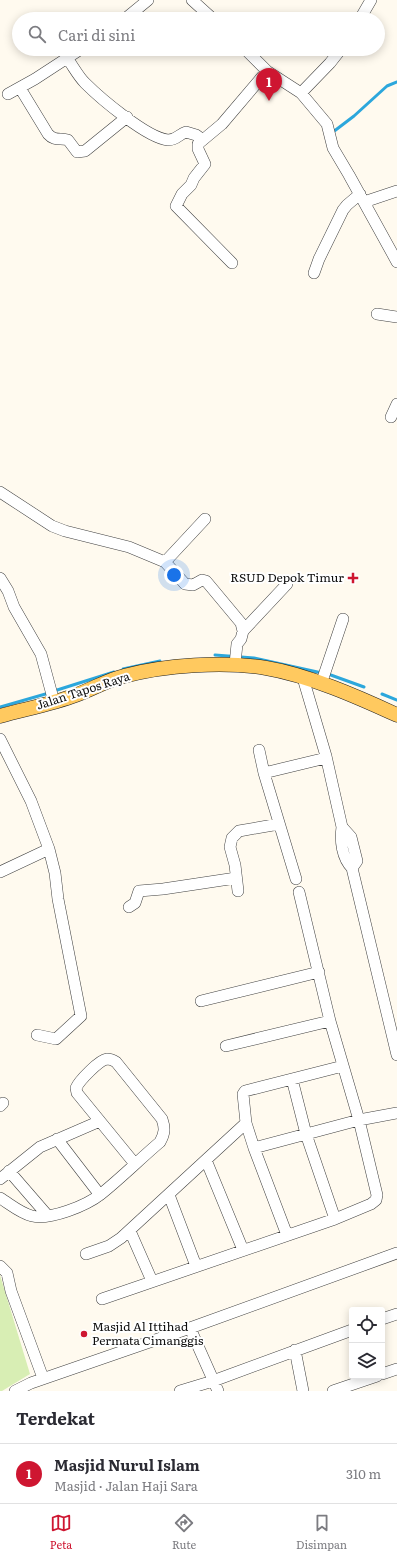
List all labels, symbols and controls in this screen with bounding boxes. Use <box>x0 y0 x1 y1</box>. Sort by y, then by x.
search box <box>12 12 385 56</box>
icon: search <box>26 23 48 45</box>
text: Cari di sini <box>58 23 135 46</box>
pin: 1 <box>256 68 282 101</box>
your location <box>164 565 184 585</box>
place label: RSUD Depok Timur <box>230 568 344 586</box>
marker: RSUD Depok Timur <box>347 572 359 584</box>
street label: Jalan Tapos Raya <box>34 666 132 714</box>
map controls <box>349 1307 385 1379</box>
button: locate <box>349 1307 385 1343</box>
place label: Masjid Al Ittihad Permata Cimanggis <box>92 1317 204 1349</box>
marker: Masjid Al Ittihad Permata Cimanggis <box>79 1329 89 1339</box>
button: layers <box>349 1343 385 1379</box>
text: Terdekat <box>16 1405 95 1430</box>
text: Masjid Nurul Islam <box>54 1453 200 1476</box>
text: 1 <box>26 1464 32 1483</box>
text: 310 m <box>346 1464 381 1483</box>
text: Masjid · Jalan Haji Sara <box>54 1476 198 1495</box>
tab: Peta <box>50 1512 72 1552</box>
tab: Rute <box>172 1512 196 1552</box>
tab: Disimpan <box>296 1512 347 1552</box>

